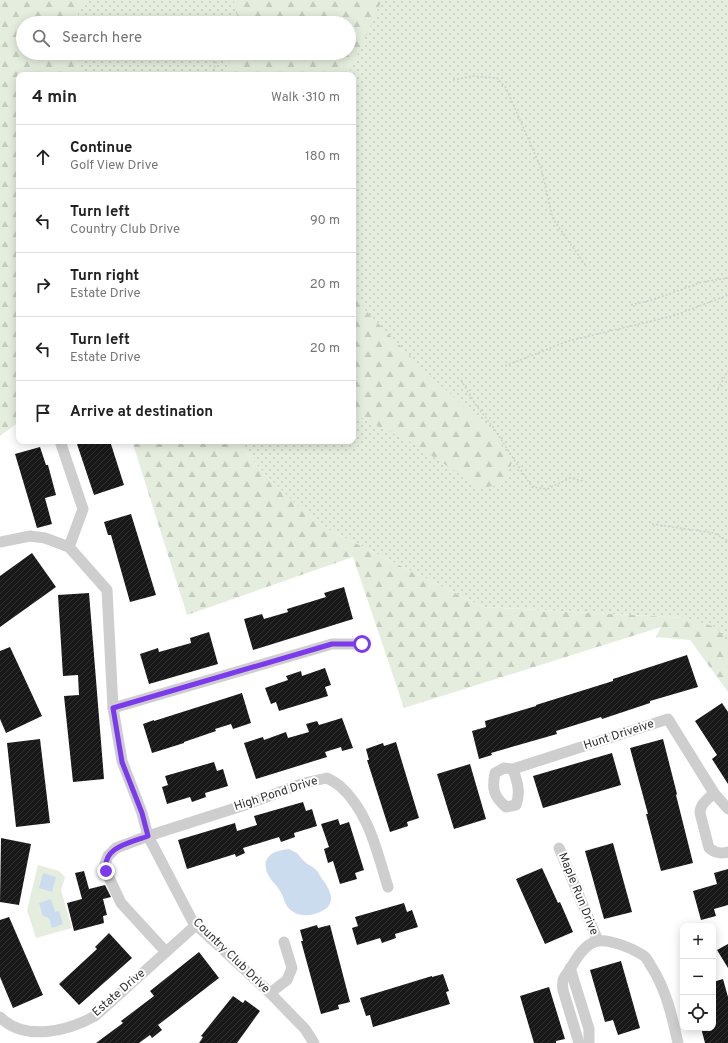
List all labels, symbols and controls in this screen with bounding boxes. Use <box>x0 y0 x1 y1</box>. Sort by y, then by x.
search box <box>16 16 356 60</box>
icon: search <box>30 27 52 49</box>
text: Search here <box>62 29 142 48</box>
text: 4 min <box>32 87 77 109</box>
text: Walk · 310 m <box>271 90 340 106</box>
text: Continue <box>70 139 132 158</box>
icon: ahead <box>32 146 54 168</box>
text: 180 m <box>305 149 340 165</box>
text: Golf View Drive <box>70 158 158 174</box>
text: Turn left <box>70 203 130 222</box>
icon: left <box>32 210 54 232</box>
text: 90 m <box>310 213 340 229</box>
text: Country Club Drive <box>70 222 180 238</box>
text: Turn right <box>70 267 139 286</box>
icon: right <box>32 274 54 296</box>
text: 20 m <box>310 277 340 293</box>
text: Estate Drive <box>70 286 141 302</box>
text: Turn left <box>70 331 130 350</box>
icon: left <box>32 338 54 360</box>
text: 20 m <box>310 341 340 357</box>
text: Estate Drive <box>70 350 141 366</box>
icon: arrive <box>32 402 54 424</box>
text: Arrive at destination <box>70 403 213 422</box>
route start <box>353 635 371 653</box>
street label: Hunt Driveive <box>582 716 656 754</box>
street label: High Pond Drive <box>232 773 320 815</box>
street label: Maple Run Drive <box>554 850 602 938</box>
route end <box>97 862 115 880</box>
street label: Country Club Drive <box>189 915 273 997</box>
map controls <box>680 923 716 1031</box>
button: + <box>680 923 716 959</box>
button: − <box>680 959 716 995</box>
street label: Estate Drive <box>89 966 149 1020</box>
button: locate <box>680 995 716 1031</box>

